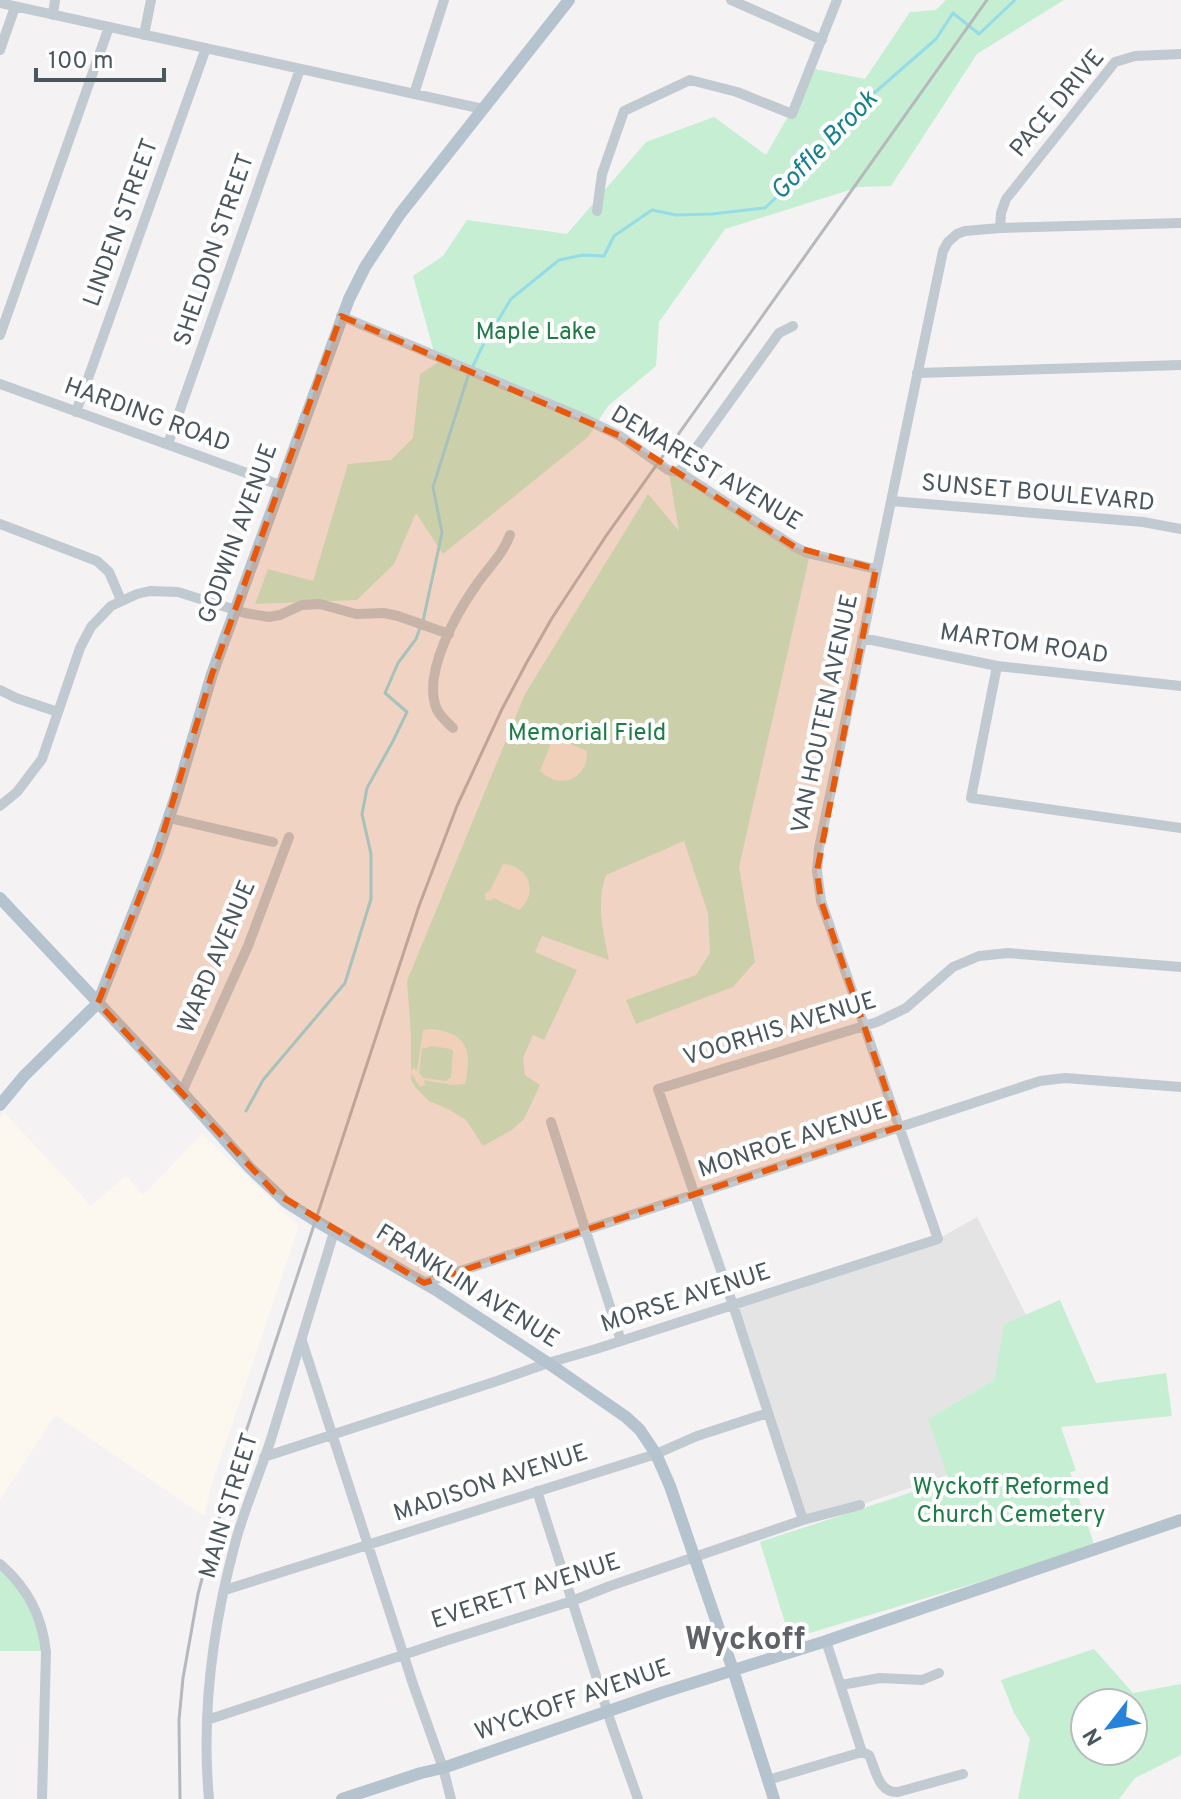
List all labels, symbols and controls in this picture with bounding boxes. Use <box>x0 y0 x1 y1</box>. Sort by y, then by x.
scale bar <box>36 32 164 82</box>
street label: PACE DRIVE <box>1004 44 1112 164</box>
text: 100 m <box>48 47 114 77</box>
water label: Goffle Brook <box>764 83 886 208</box>
street label: LINDEN STREET <box>78 135 166 311</box>
street label: SHELDON STREET <box>168 150 262 350</box>
park label: Maple Lake <box>476 318 596 348</box>
street label: HARDING ROAD <box>60 372 234 460</box>
street label: DEMAREST AVENUE <box>605 400 807 538</box>
street label: GODWIN AVENUE <box>193 440 285 628</box>
street label: SUNSET BOULEVARD <box>920 469 1156 519</box>
street label: VAN HOUTEN AVENUE <box>786 592 866 836</box>
street label: MARTOM ROAD <box>938 618 1110 672</box>
park label: Memorial Field <box>508 719 666 749</box>
street label: WARD AVENUE <box>172 876 264 1038</box>
street label: VOORHIS AVENUE <box>680 986 880 1074</box>
street label: MONROE AVENUE <box>695 1096 891 1186</box>
street label: FRANKLIN AVENUE <box>370 1218 564 1356</box>
street label: MORSE AVENUE <box>597 1257 775 1341</box>
street label: MAIN STREET <box>194 1430 266 1582</box>
street label: MADISON AVENUE <box>390 1438 592 1530</box>
park label: Wyckoff Reformed Church Cemetery <box>913 1473 1109 1531</box>
street label: EVERETT AVENUE <box>428 1547 624 1637</box>
district label: Wyckoff <box>685 1621 805 1661</box>
street label: WYCKOFF AVENUE <box>471 1653 675 1749</box>
north arrow <box>1069 1687 1149 1767</box>
text: N <box>1078 1722 1110 1750</box>

